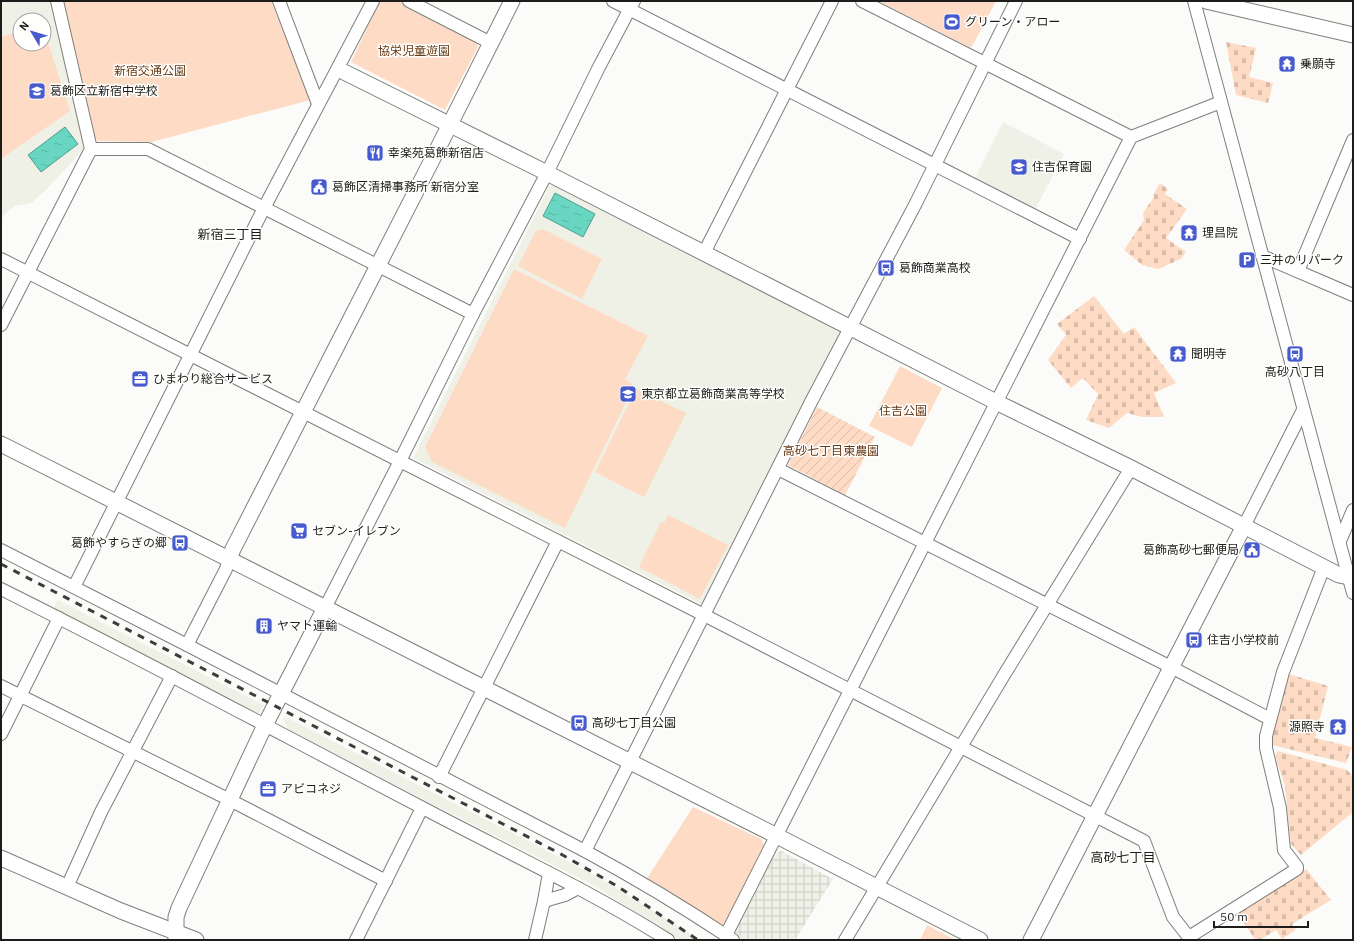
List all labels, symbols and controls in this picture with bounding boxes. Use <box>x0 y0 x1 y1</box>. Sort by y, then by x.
north arrow <box>12 12 52 52</box>
sports icon: グリーン・アロー <box>942 12 962 32</box>
place label: グリーン・アロー <box>965 14 1060 29</box>
text: N <box>16 18 32 33</box>
park label: 協栄児童遊園 <box>378 43 450 58</box>
temple icon: 乗願寺 <box>1277 54 1297 74</box>
place label: 乗願寺 <box>1300 56 1336 71</box>
park label: 新宿交通公園 <box>114 63 186 78</box>
school or university icon: 葛飾区立新宿中学校 <box>27 81 47 101</box>
place label: 葛飾区立新宿中学校 <box>50 83 158 98</box>
restaurant icon: 幸楽苑葛飾新宿店 <box>365 143 385 163</box>
place label: 幸楽苑葛飾新宿店 <box>388 145 484 160</box>
school or university icon: 住吉保育園 <box>1009 157 1029 177</box>
place label: 住吉保育園 <box>1032 159 1092 174</box>
public building icon: 葛飾区清掃事務所 新宿分室 <box>309 177 329 197</box>
place label: 葛飾区清掃事務所 新宿分室 <box>332 179 479 194</box>
temple icon: 理昌院 <box>1179 223 1199 243</box>
place label: 理昌院 <box>1202 225 1238 240</box>
district label: 新宿三丁目 <box>197 226 263 243</box>
parking icon: 三井のリパーク <box>1237 250 1257 270</box>
place label: 三井のリパーク <box>1260 252 1344 267</box>
bus stop icon: 葛飾商業高校 <box>876 258 896 278</box>
place label: 葛飾商業高校 <box>899 260 971 275</box>
temple icon: 聞明寺 <box>1168 344 1188 364</box>
bus stop icon: 高砂八丁目 <box>1285 344 1305 364</box>
place label: 聞明寺 <box>1191 346 1227 361</box>
place label: 高砂八丁目 <box>1265 364 1325 379</box>
office icon: ひまわり総合サービス <box>130 369 150 389</box>
place label: ひまわり総合サービス <box>153 371 273 386</box>
school or university icon: 東京都立葛飾商業高等学校 <box>618 384 638 404</box>
place label: 東京都立葛飾商業高等学校 <box>641 386 785 401</box>
park label: 住吉公園 <box>879 403 927 418</box>
park label: 高砂七丁目東農園 <box>783 443 879 458</box>
supermarket icon: セブン-イレブン <box>289 521 309 541</box>
place label: セブン-イレブン <box>312 523 401 538</box>
bus stop icon: 葛飾やすらぎの郷 <box>170 533 190 553</box>
place label: 葛飾やすらぎの郷 <box>71 535 167 550</box>
public building icon: 葛飾高砂七郵便局 <box>1242 540 1262 560</box>
place label: 葛飾高砂七郵便局 <box>1143 542 1239 557</box>
building icon: ヤマト運輸 <box>254 616 274 636</box>
place label: ヤマト運輸 <box>277 618 337 633</box>
bus stop icon: 住吉小学校前 <box>1184 630 1204 650</box>
place label: 住吉小学校前 <box>1207 632 1279 647</box>
bus stop icon: 高砂七丁目公園 <box>569 713 589 733</box>
place label: 高砂七丁目公園 <box>592 715 676 730</box>
temple icon: 源照寺 <box>1328 717 1348 737</box>
place label: 源照寺 <box>1289 719 1325 734</box>
office icon: アビコネジ <box>258 779 278 799</box>
place label: アビコネジ <box>281 781 341 796</box>
district label: 高砂七丁目 <box>1090 849 1156 866</box>
scale bar <box>1214 903 1308 929</box>
text: 50 m <box>1220 909 1248 924</box>

